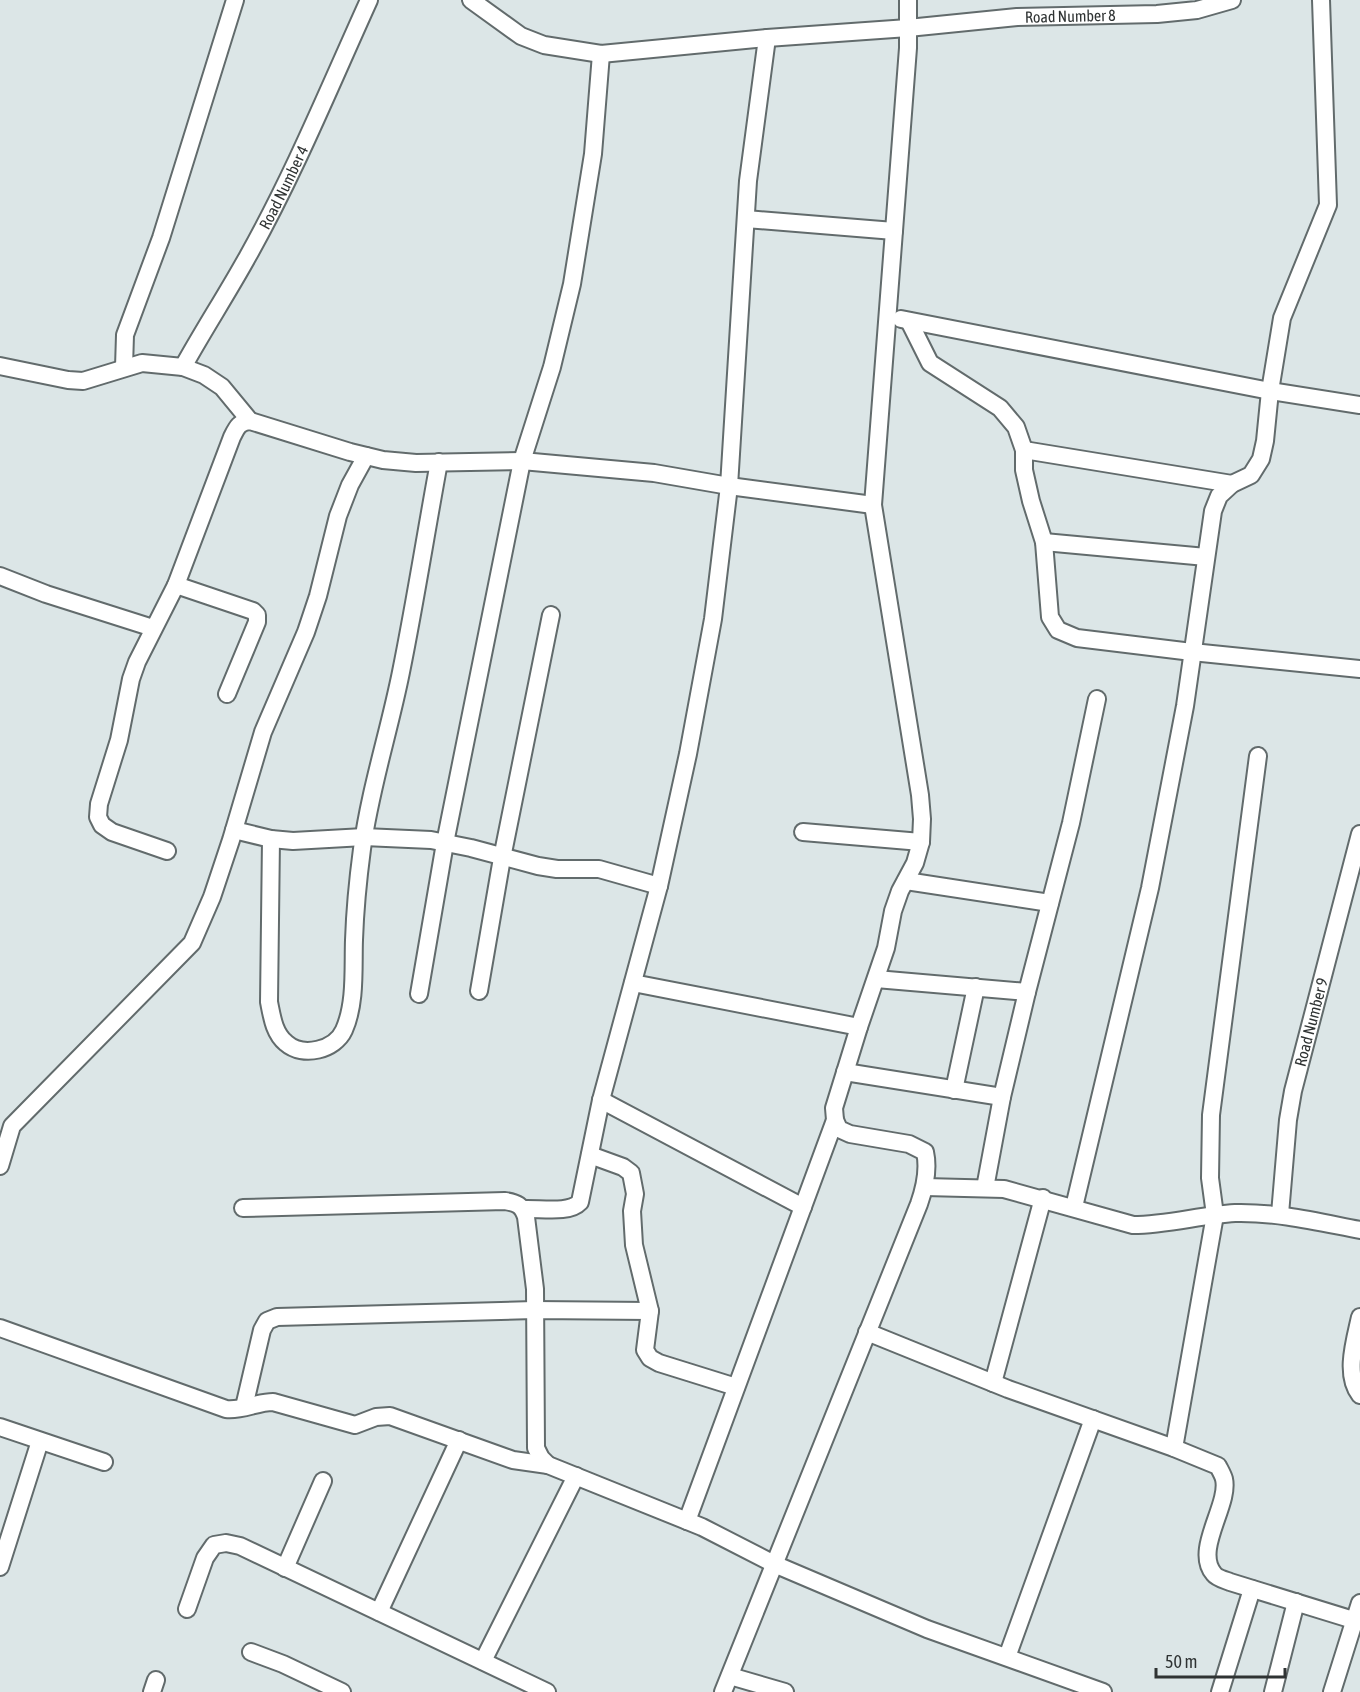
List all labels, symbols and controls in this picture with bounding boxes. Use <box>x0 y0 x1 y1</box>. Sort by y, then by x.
street label: Road Number 8 <box>1025 6 1116 26</box>
street label: Road Number 4 <box>255 143 311 232</box>
street label: Road Number 9 <box>1291 976 1331 1068</box>
scale bar <box>1156 1641 1285 1679</box>
text: 50 m <box>1165 1651 1197 1672</box>

